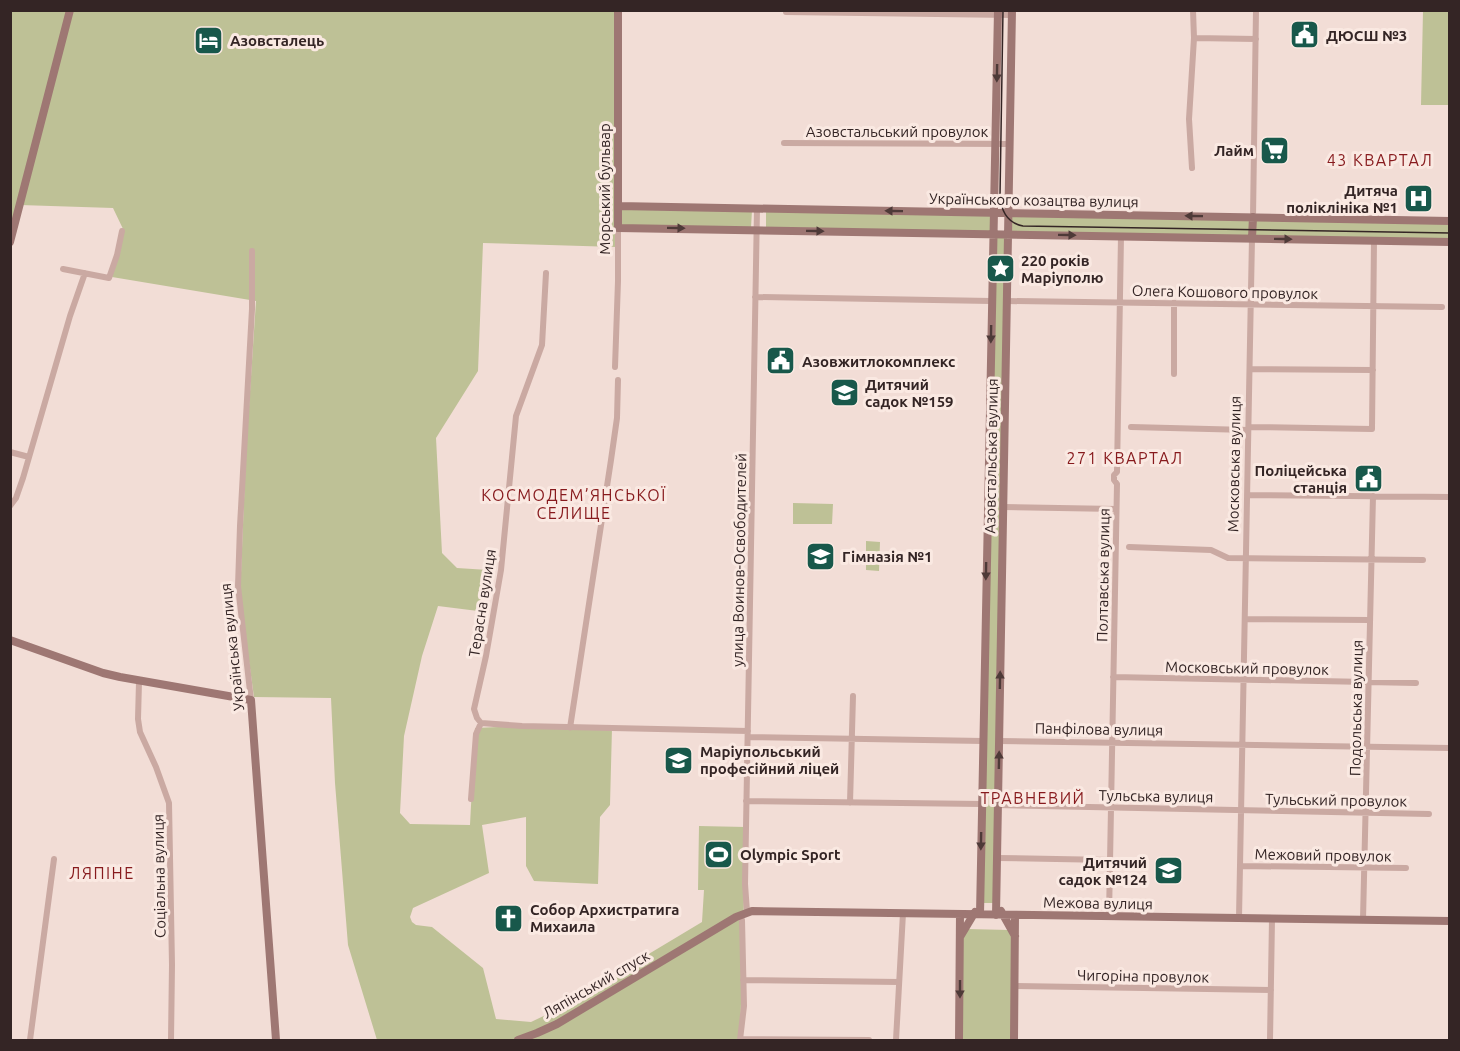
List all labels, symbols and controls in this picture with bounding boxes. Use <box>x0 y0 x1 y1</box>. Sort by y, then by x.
public building icon: ДЮСШ №3 <box>1289 19 1321 51</box>
hotel icon: Азовсталець <box>193 24 225 56</box>
place label: ДЮСШ №3 <box>1326 27 1407 44</box>
place label: Азовсталець <box>230 32 324 49</box>
one-way arrow <box>992 64 1002 83</box>
street label: Морський бульвар <box>596 123 613 255</box>
street label: Азовстальський провулок <box>806 123 988 140</box>
supermarket icon: Лайм <box>1259 134 1291 166</box>
place label: Лайм <box>1214 142 1254 159</box>
district label: 43 КВАРТАЛ <box>1327 151 1433 169</box>
place label: Дитяча поліклініка №1 <box>1286 182 1398 216</box>
hospital icon: Дитяча поліклініка №1 <box>1403 183 1435 215</box>
street label: Українського козацтва вулиця <box>929 190 1139 210</box>
one-way arrow <box>885 206 904 216</box>
one-way arrow <box>1185 211 1204 221</box>
one-way arrow <box>667 224 686 233</box>
one-way arrow <box>805 226 824 236</box>
one-way arrow <box>1058 230 1077 240</box>
one-way arrow <box>1274 234 1293 244</box>
place label: 220 років Маріуполю <box>1021 252 1104 286</box>
place icon: 220 років Маріуполю <box>984 253 1016 285</box>
street label: Олега Кошового провулок <box>1132 282 1319 302</box>
one-way arrow <box>986 325 996 344</box>
public building icon: Азовжитлокомплекс <box>765 345 797 377</box>
place label: Азовжитлокомплекс <box>802 353 955 370</box>
place label: Дитячий садок №159 <box>865 376 954 410</box>
school or university icon: Дитячий садок №159 <box>828 377 860 409</box>
street label: Азовстальська вулиця <box>981 378 1001 534</box>
street label: Московська вулиця <box>1224 396 1244 532</box>
district label: 271 КВАРТАЛ <box>1066 449 1184 467</box>
street label: улица Воинов-Освободителей <box>729 453 749 667</box>
place label: Поліцейська станція <box>1254 462 1347 496</box>
public building icon: Поліцейська станція <box>1352 463 1384 495</box>
district label: КОСМОДЕМ’ЯНСЬКОЇ СЕЛИЩЕ <box>481 486 667 522</box>
street label: Полтавська вулиця <box>1093 508 1113 642</box>
school or university icon: Гімназія №1 <box>805 540 837 572</box>
street label: Терасна вулиця <box>465 548 499 658</box>
place label: Гімназія №1 <box>842 548 932 565</box>
one-way arrow <box>981 562 991 581</box>
street label: Українська вулиця <box>217 582 247 712</box>
street label: Подольська вулиця <box>1346 640 1366 776</box>
street label: Московський провулок <box>1165 658 1329 678</box>
one-way arrow <box>996 670 1005 689</box>
street label: Панфілова вулиця <box>1035 719 1163 739</box>
place label: Маріупольський професійний ліцей <box>700 743 839 777</box>
school or university icon: Маріупольський професійний ліцей <box>663 744 695 776</box>
one-way arrow <box>994 751 1004 770</box>
street label: Тульська вулиця <box>1098 786 1214 806</box>
district label: ТРАВНЕВИЙ <box>980 788 1086 807</box>
street label: Тульський провулок <box>1265 790 1407 810</box>
street label: Соціальна вулиця <box>149 814 169 938</box>
one-way arrow <box>976 832 986 851</box>
sports icon: Olympic Sport <box>703 838 735 870</box>
street label: Межовий провулок <box>1254 845 1392 865</box>
place label: Olympic Sport <box>740 846 841 863</box>
place label: Дитячий садок №124 <box>1058 854 1147 888</box>
school or university icon: Дитячий садок №124 <box>1152 855 1184 887</box>
district label: ЛЯПІНЕ <box>69 864 135 882</box>
street label: Межова вулиця <box>1043 894 1153 912</box>
place label: Собор Архистратига Михаила <box>530 901 679 935</box>
church icon: Собор Архистратига Михаила <box>493 902 525 934</box>
street label: Ляпінський спуск <box>540 946 653 1022</box>
street label: Чигоріна провулок <box>1077 966 1209 986</box>
one-way arrow <box>955 979 964 998</box>

